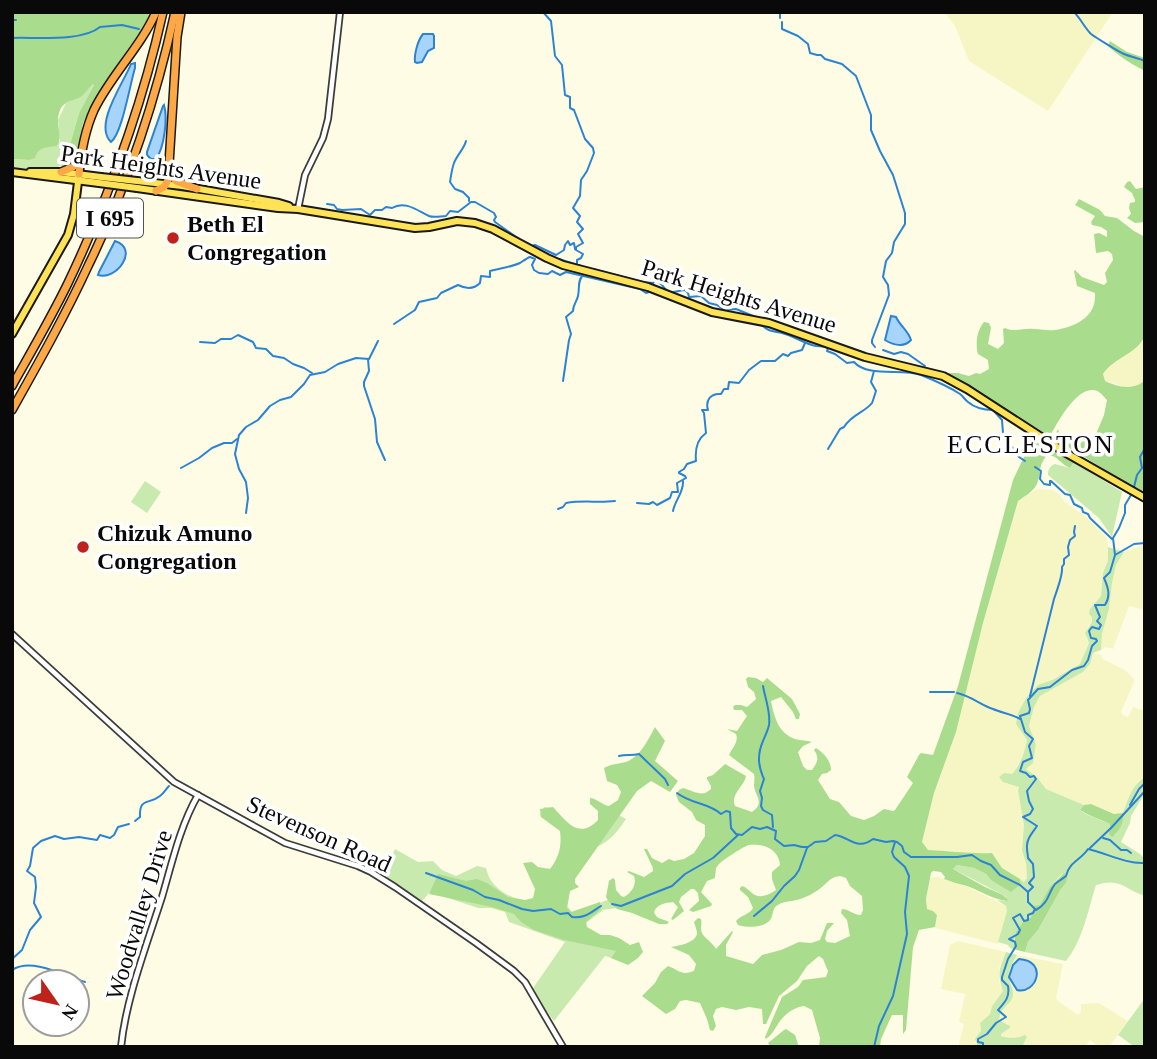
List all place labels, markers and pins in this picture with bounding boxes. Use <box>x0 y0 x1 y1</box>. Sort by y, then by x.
place label: Beth El Congregation <box>187 211 327 265</box>
marker: Beth El Congregation <box>165 230 181 246</box>
place label: Chizuk Amuno Congregation <box>97 520 252 574</box>
marker: Chizuk Amuno Congregation <box>75 539 91 555</box>

